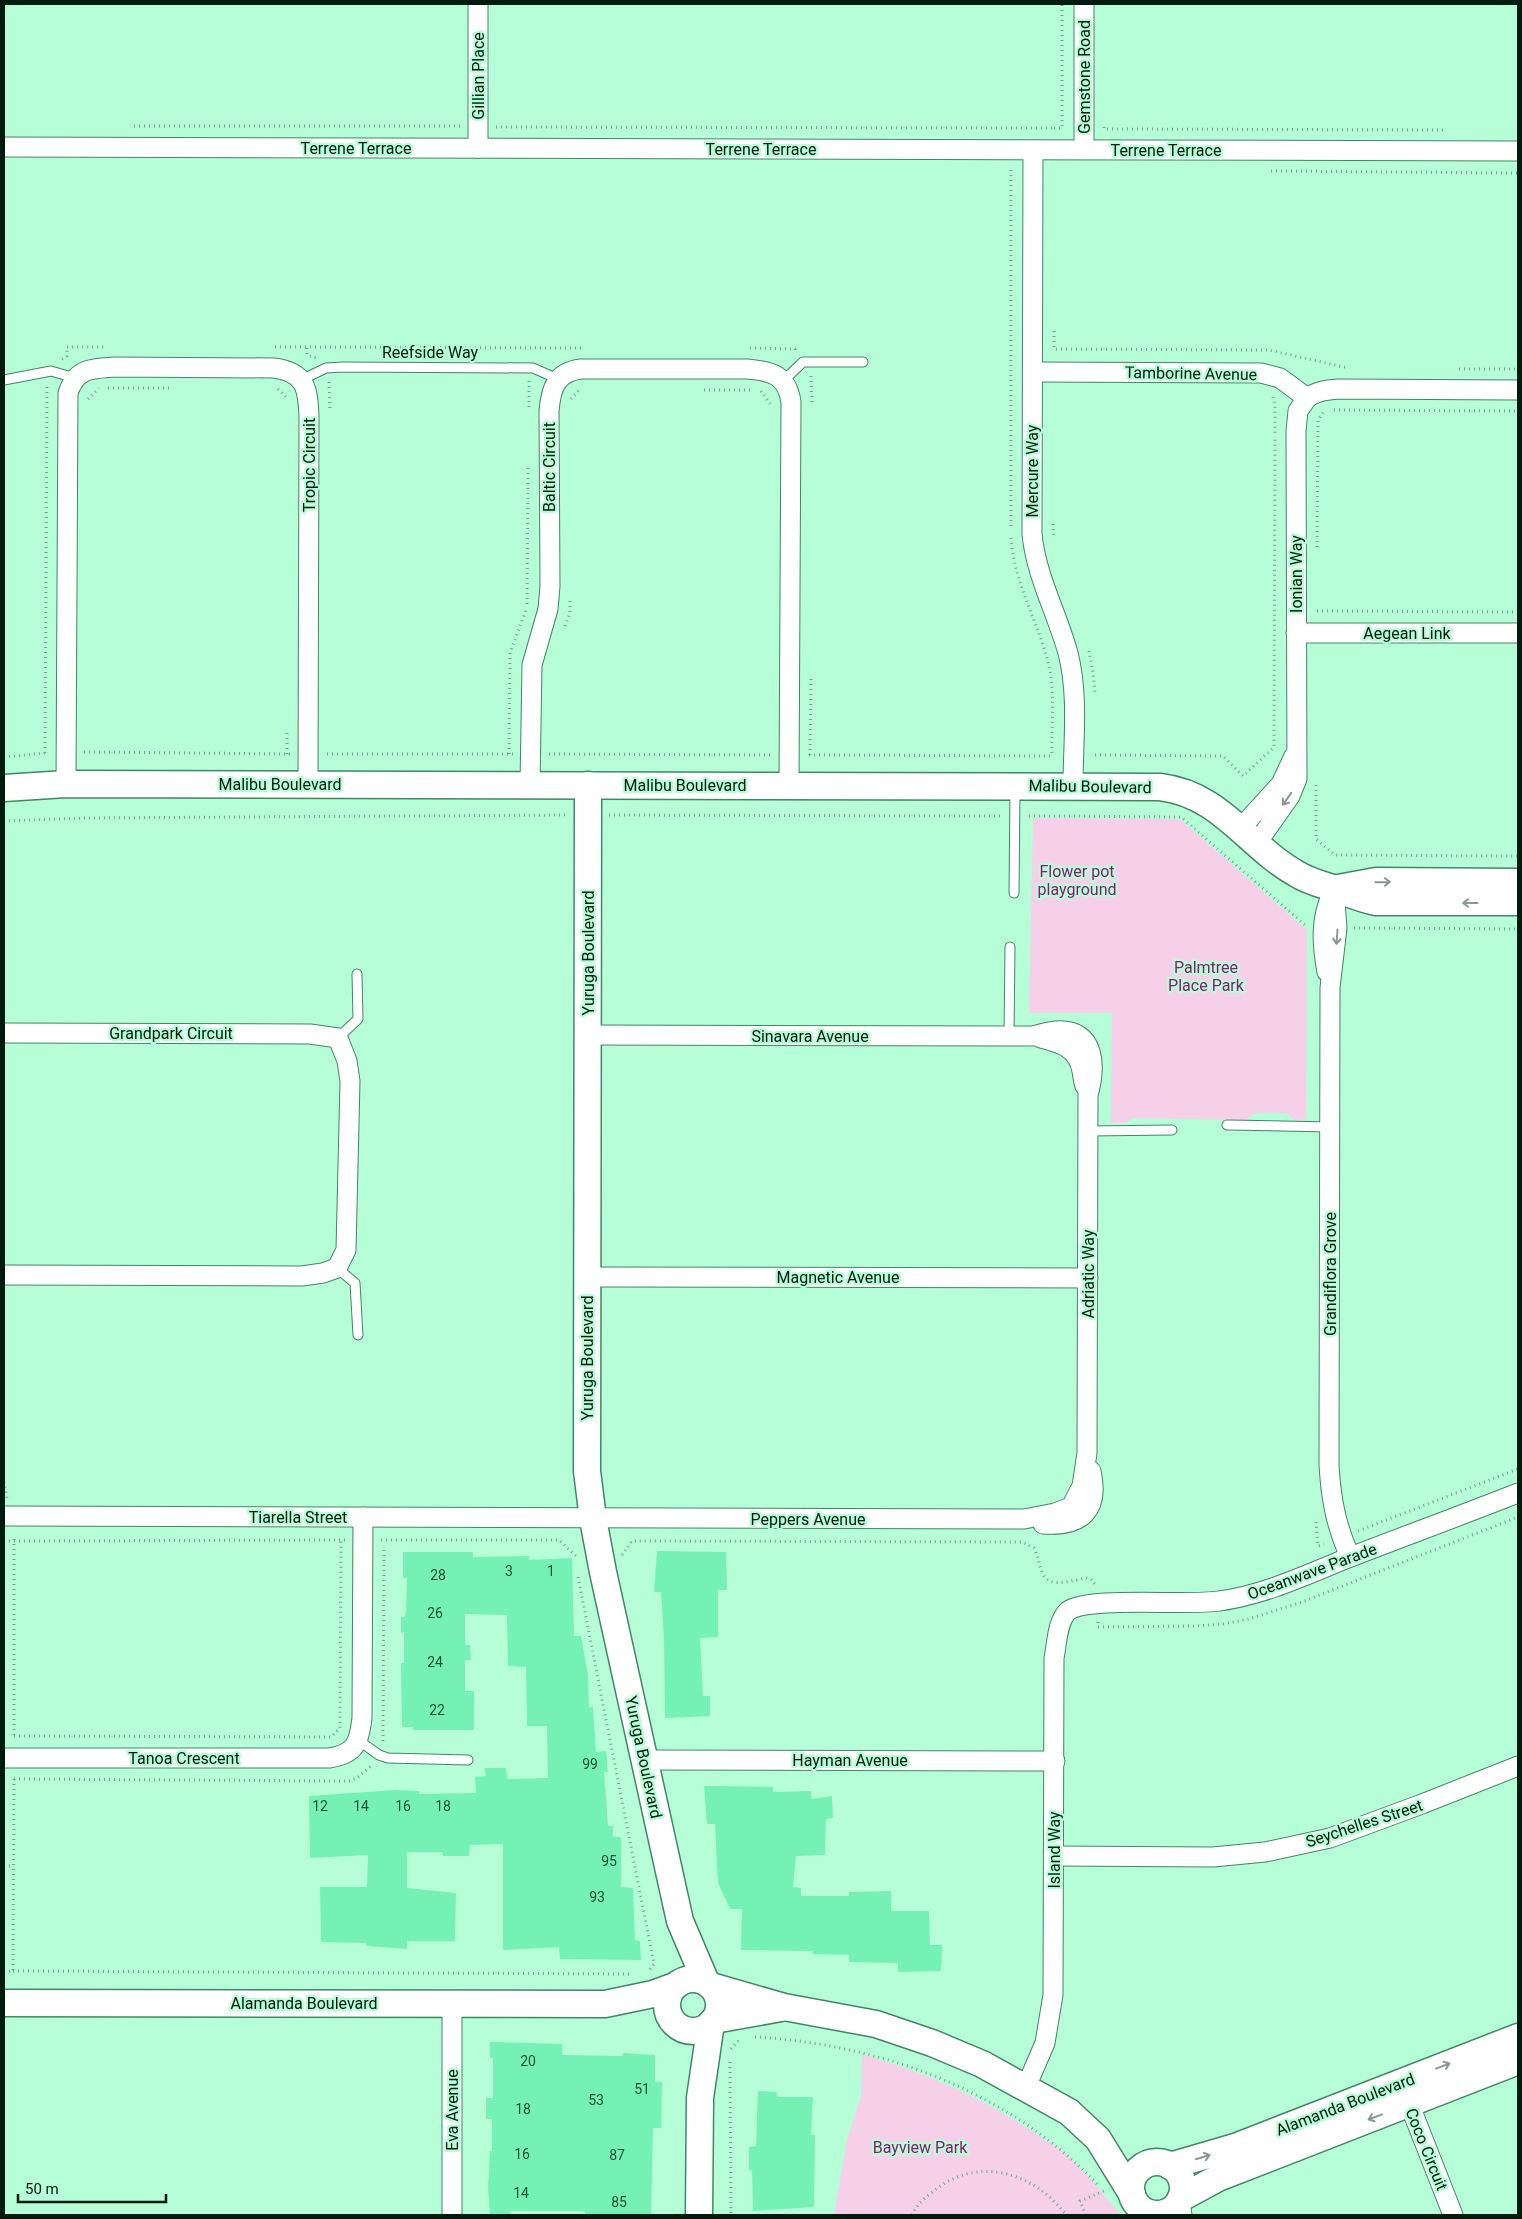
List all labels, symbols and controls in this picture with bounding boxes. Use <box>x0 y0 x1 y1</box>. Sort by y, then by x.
street label: Gemstone Road <box>1075 20 1094 134</box>
street label: Gillian Place <box>469 32 488 120</box>
street label: Terrene Terrace <box>301 139 411 158</box>
street label: Terrene Terrace <box>706 140 816 159</box>
street label: Terrene Terrace <box>1111 141 1221 160</box>
street label: Reefside Way <box>382 343 478 362</box>
street label: Tamborine Avenue <box>1125 363 1257 384</box>
street label: Tropic Circuit <box>300 418 319 512</box>
street label: Baltic Circuit <box>540 422 559 512</box>
street label: Mercure Way <box>1023 424 1042 517</box>
street label: Ionian Way <box>1287 535 1306 613</box>
street label: Aegean Link <box>1363 624 1452 643</box>
street label: Malibu Boulevard <box>218 775 342 794</box>
street label: Malibu Boulevard <box>623 776 747 795</box>
street label: Malibu Boulevard <box>1028 776 1152 797</box>
one-way arrow <box>1282 792 1292 806</box>
park label: Flower pot playground <box>1038 862 1116 899</box>
one-way arrow <box>1374 877 1390 886</box>
street label: Yuruga Boulevard <box>579 891 598 1015</box>
one-way arrow <box>1462 898 1478 907</box>
one-way arrow <box>1332 929 1341 945</box>
park label: Palmtree Place Park <box>1168 958 1245 995</box>
street label: Grandpark Circuit <box>109 1024 233 1043</box>
street label: Sinavara Avenue <box>751 1027 869 1046</box>
street label: Grandiflora Grove <box>1321 1212 1340 1336</box>
street label: Adriatic Way <box>1079 1229 1098 1319</box>
street label: Magnetic Avenue <box>777 1268 899 1287</box>
street label: Yuruga Boulevard <box>578 1296 597 1420</box>
street label: Tiarella Street <box>249 1508 347 1527</box>
street label: Peppers Avenue <box>751 1510 865 1529</box>
street label: Oceanwave Parade <box>1245 1539 1379 1604</box>
house number: 3 <box>505 1563 513 1579</box>
house number: 1 <box>547 1563 555 1579</box>
house number: 28 <box>430 1567 446 1583</box>
house number: 26 <box>427 1605 443 1621</box>
house number: 24 <box>427 1654 443 1670</box>
street label: Yuruga Boulevard <box>621 1694 666 1820</box>
house number: 22 <box>429 1702 445 1718</box>
street label: Tanoa Crescent <box>128 1749 240 1768</box>
street label: Hayman Avenue <box>792 1751 908 1770</box>
house number: 99 <box>582 1756 598 1772</box>
street label: Seychelles Street <box>1303 1796 1425 1851</box>
house number: 12 <box>312 1798 328 1814</box>
house number: 14 <box>353 1798 369 1814</box>
house number: 16 <box>395 1798 411 1814</box>
house number: 18 <box>435 1798 451 1814</box>
street label: Island Way <box>1045 1811 1064 1889</box>
house number: 95 <box>601 1853 617 1869</box>
house number: 93 <box>589 1889 605 1905</box>
street label: Alamanda Boulevard <box>230 1994 378 2013</box>
house number: 20 <box>520 2053 536 2069</box>
one-way arrow <box>1435 2061 1450 2070</box>
street label: Eva Avenue <box>443 2069 462 2151</box>
street label: Alamanda Boulevard <box>1273 2069 1417 2140</box>
house number: 51 <box>634 2081 650 2097</box>
house number: 53 <box>588 2092 604 2108</box>
house number: 18 <box>515 2101 531 2117</box>
street label: Coco Circuit <box>1401 2105 1452 2193</box>
one-way arrow <box>1368 2113 1383 2122</box>
park label: Bayview Park <box>873 2138 968 2157</box>
house number: 16 <box>514 2146 530 2162</box>
house number: 87 <box>609 2147 625 2163</box>
one-way arrow <box>1194 2152 1210 2162</box>
scale bar <box>18 2172 165 2204</box>
text: 50 m <box>25 2180 59 2198</box>
house number: 14 <box>513 2185 529 2201</box>
house number: 85 <box>611 2194 627 2210</box>

